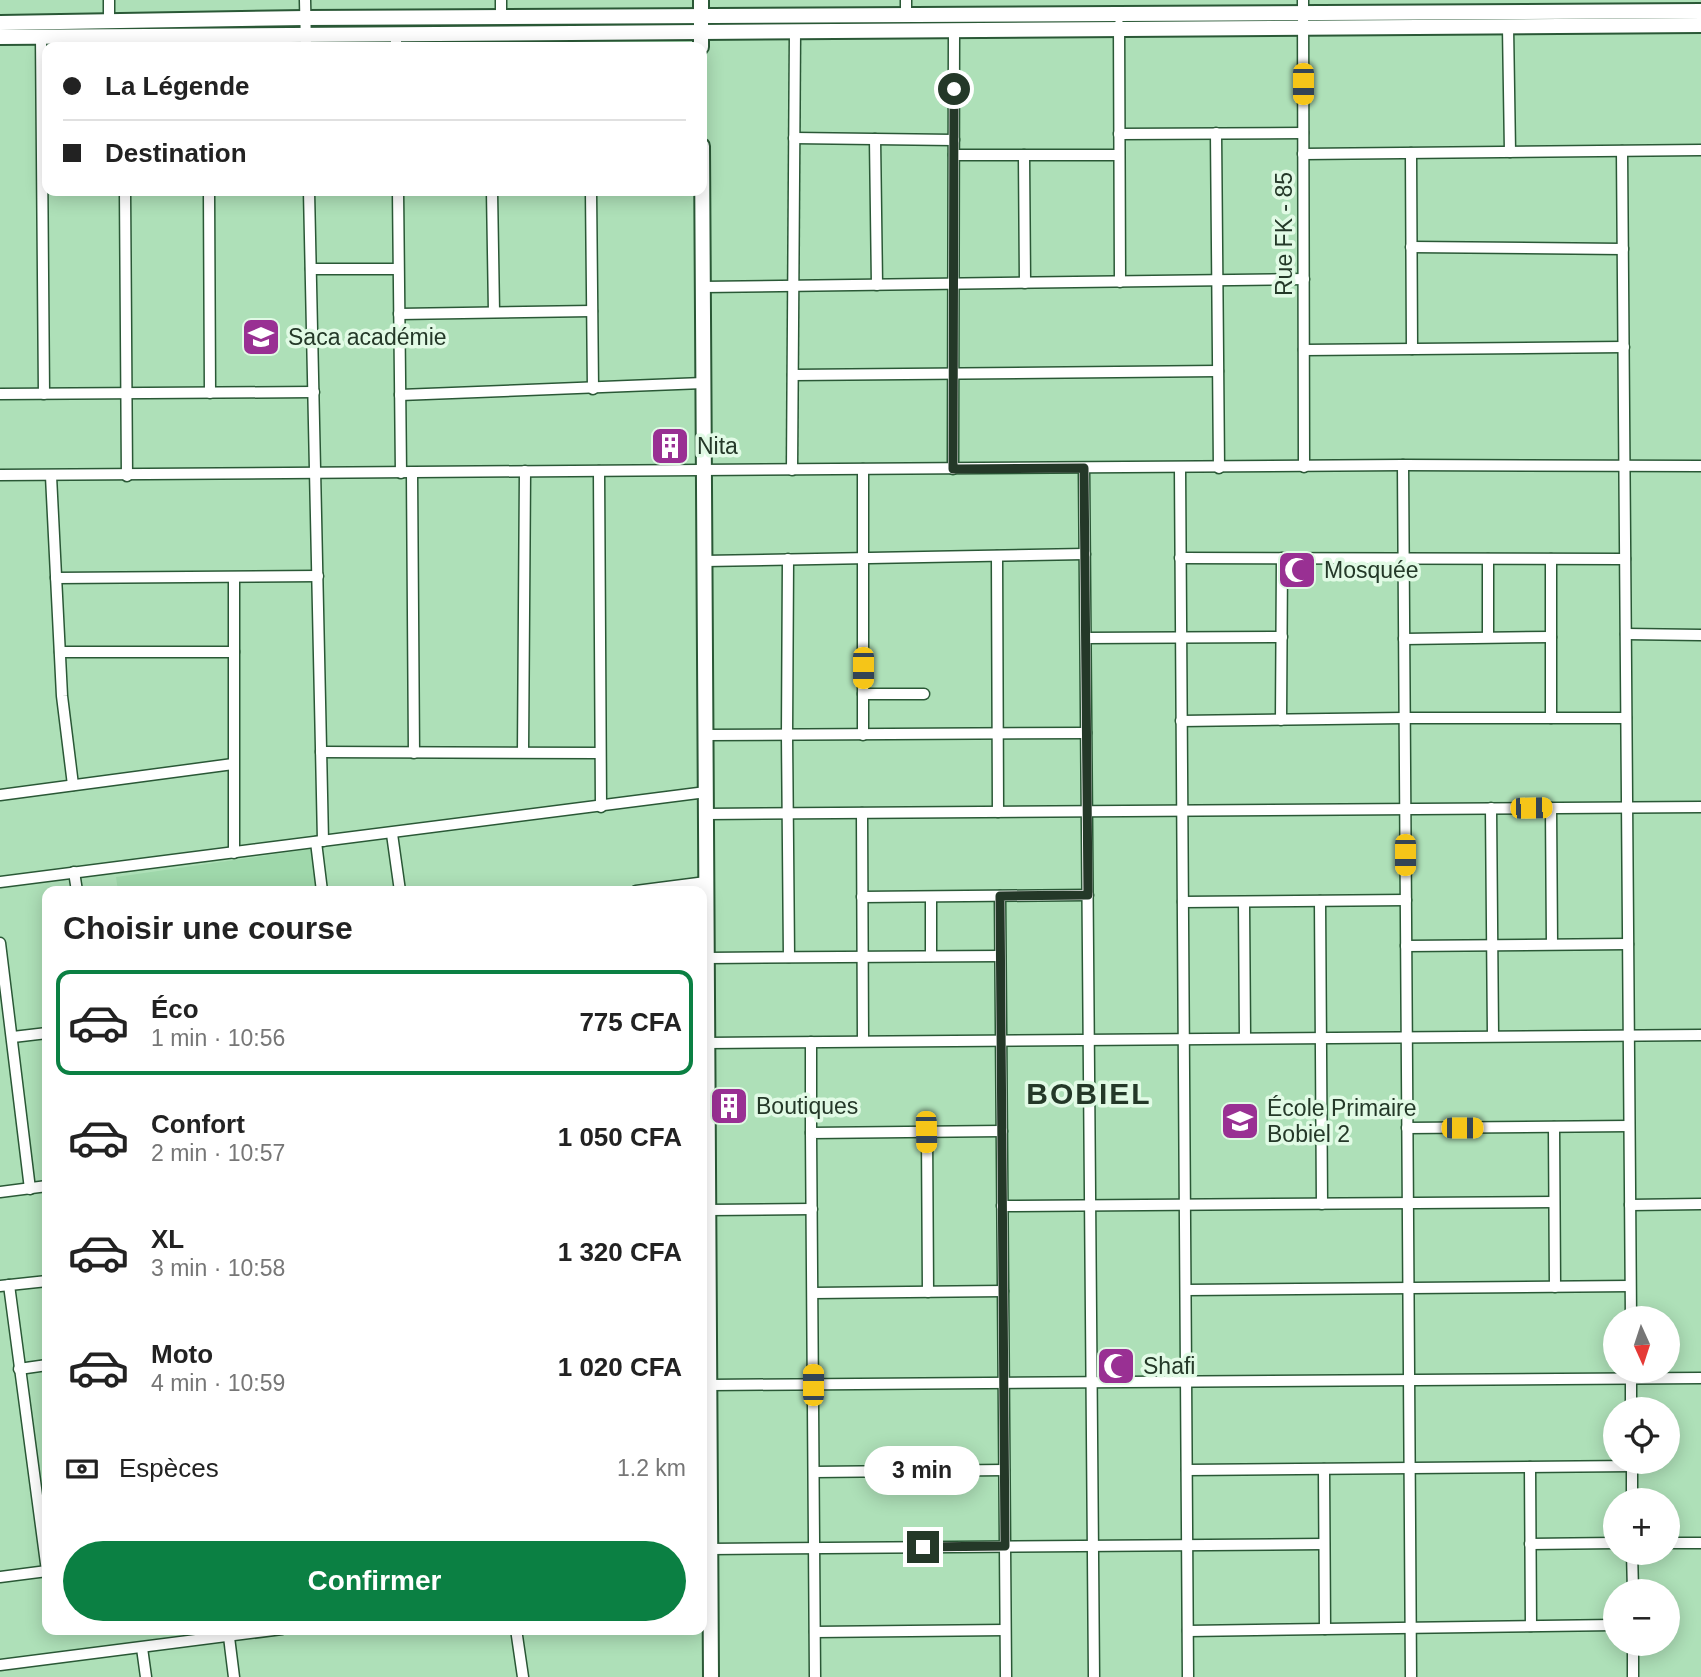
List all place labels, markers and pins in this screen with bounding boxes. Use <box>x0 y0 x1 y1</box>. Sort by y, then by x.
school or university icon: Saca académie <box>240 316 282 358</box>
place label: Saca académie <box>288 324 447 350</box>
building icon: Nita <box>649 425 691 467</box>
place label: Nita <box>697 433 738 459</box>
mosque icon: Mosquée <box>1276 549 1318 591</box>
place label: Mosquée <box>1324 557 1419 583</box>
building icon: Boutiques <box>708 1085 750 1127</box>
place label: Boutiques <box>756 1093 858 1119</box>
place label: École Primaire Bobiel 2 <box>1267 1095 1417 1147</box>
school or university icon: École Primaire Bobiel 2 <box>1219 1100 1261 1142</box>
mosque icon: Shafi <box>1095 1345 1137 1387</box>
place label: Shafi <box>1143 1353 1195 1379</box>

